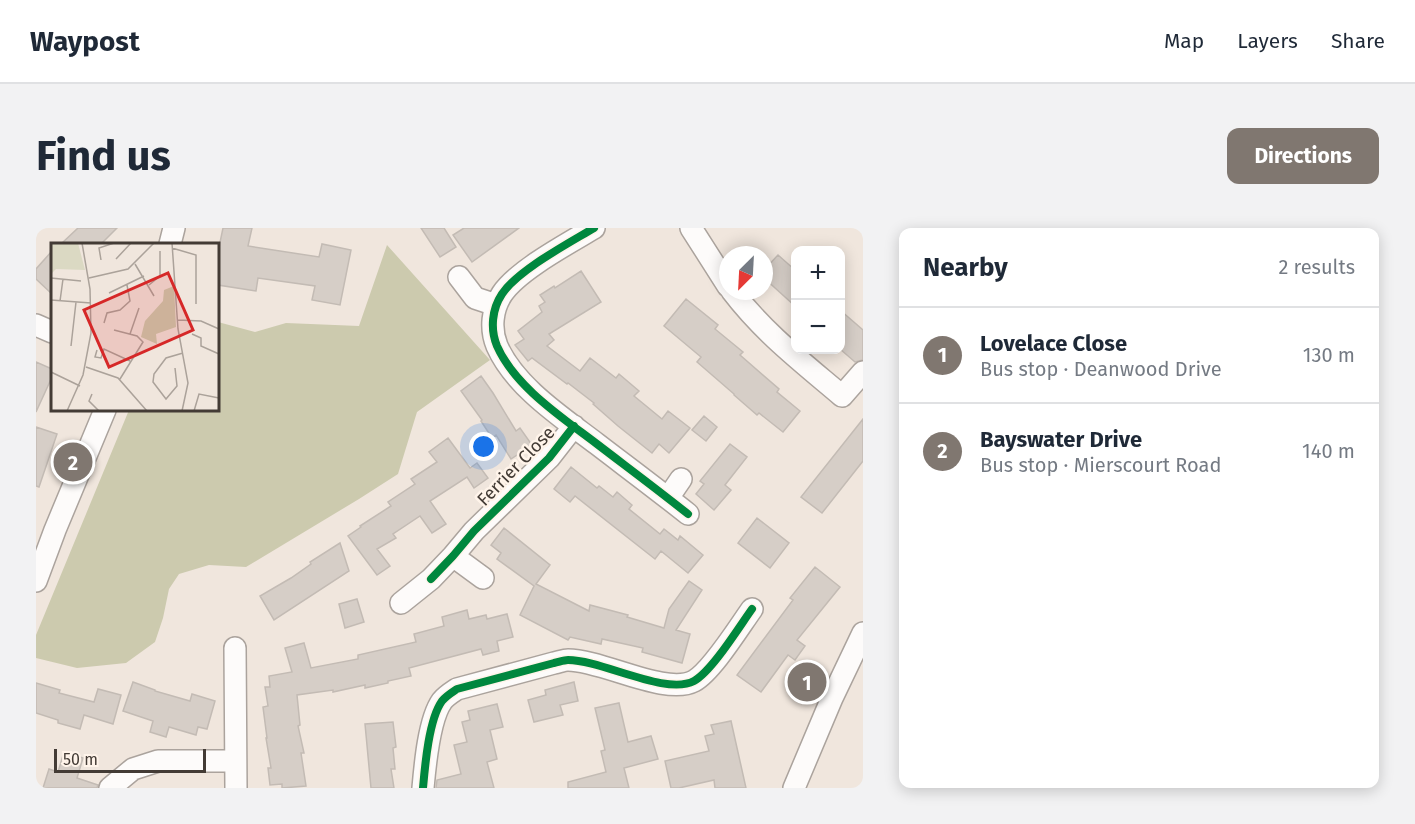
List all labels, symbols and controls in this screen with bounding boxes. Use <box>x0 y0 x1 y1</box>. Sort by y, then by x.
text: Waypost <box>30 25 140 58</box>
text: Map <box>1164 28 1204 54</box>
text: Layers <box>1237 28 1298 54</box>
text: Share <box>1331 28 1385 54</box>
button: Directions <box>1227 128 1379 184</box>
text: Find us <box>36 131 171 181</box>
inset map <box>51 243 219 411</box>
north arrow <box>719 246 773 300</box>
map controls <box>791 246 845 354</box>
button: + <box>791 246 845 300</box>
text: Nearby <box>923 252 1008 283</box>
text: 2 results <box>1278 255 1355 279</box>
button: − <box>791 300 845 354</box>
text: Lovelace Close <box>980 330 1127 357</box>
text: 1 <box>938 343 947 367</box>
text: 130 m <box>1303 343 1355 367</box>
text: Bus stop · Deanwood Drive <box>980 357 1222 381</box>
street label: Ferrier Close <box>473 422 559 510</box>
text: Bayswater Drive <box>980 426 1142 453</box>
your location <box>469 432 498 461</box>
text: 2 <box>937 439 948 463</box>
text: 140 m <box>1302 439 1355 463</box>
pin: 2 <box>54 440 93 484</box>
text: Bus stop · Mierscourt Road <box>980 453 1221 477</box>
pin: 1 <box>788 660 826 704</box>
scale bar <box>54 746 206 774</box>
text: 50 m <box>63 750 98 769</box>

